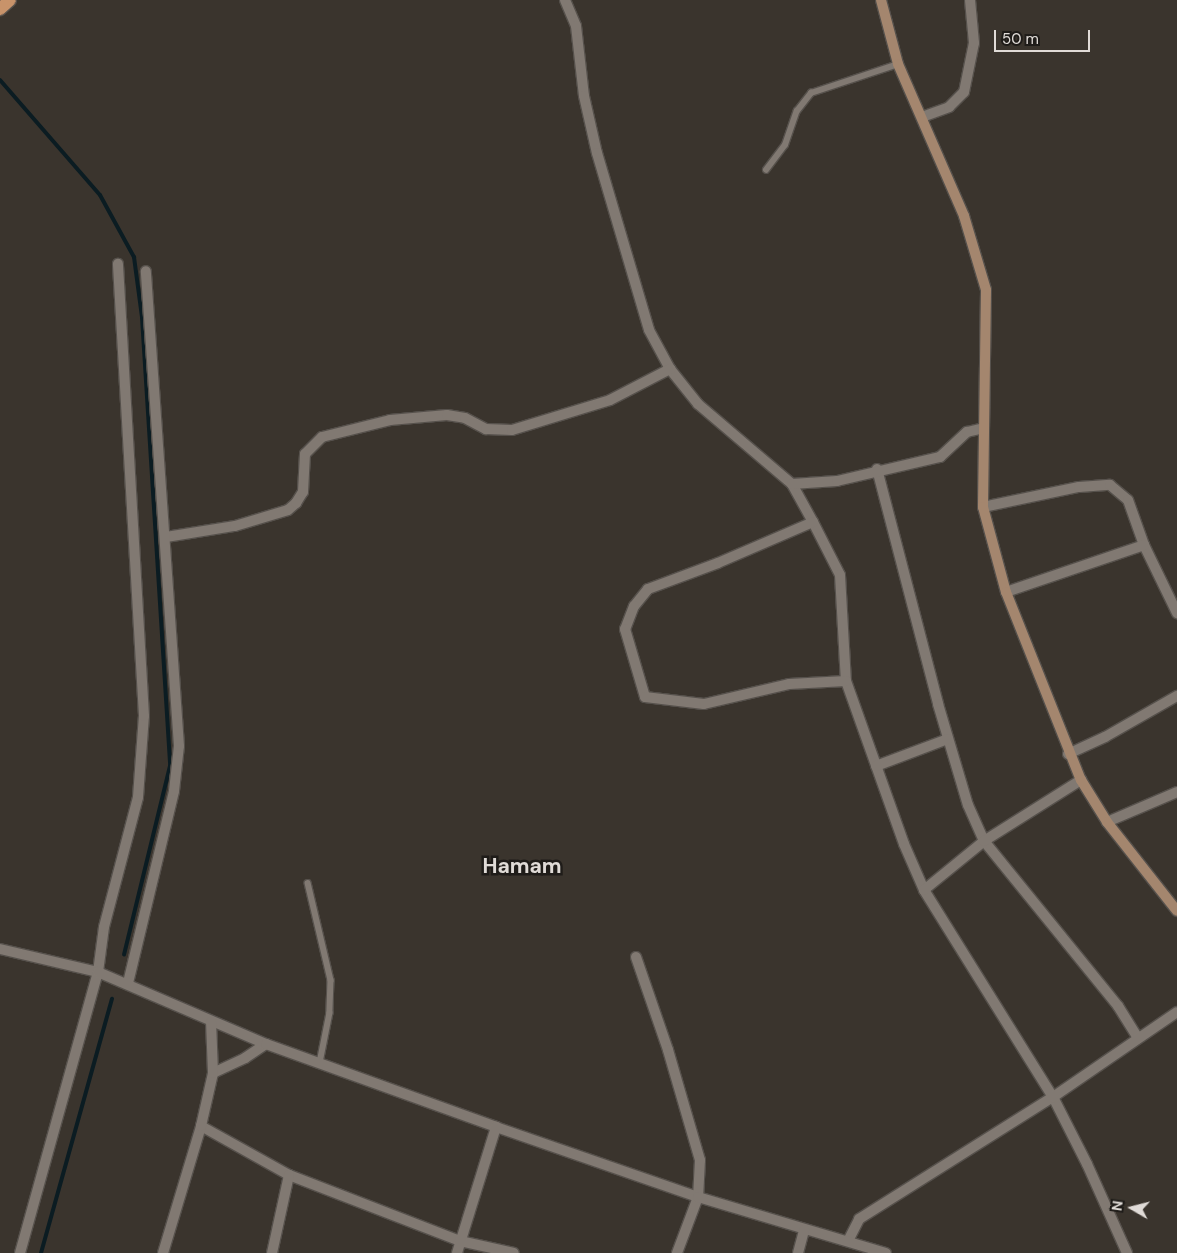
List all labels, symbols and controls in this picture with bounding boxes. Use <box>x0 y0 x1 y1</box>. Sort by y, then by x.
scale bar <box>997 20 1093 52</box>
text: 50 m <box>1002 29 1039 49</box>
district label: Hamam <box>482 853 562 879</box>
north arrow <box>1107 1183 1157 1233</box>
text: N <box>1108 1200 1127 1212</box>

